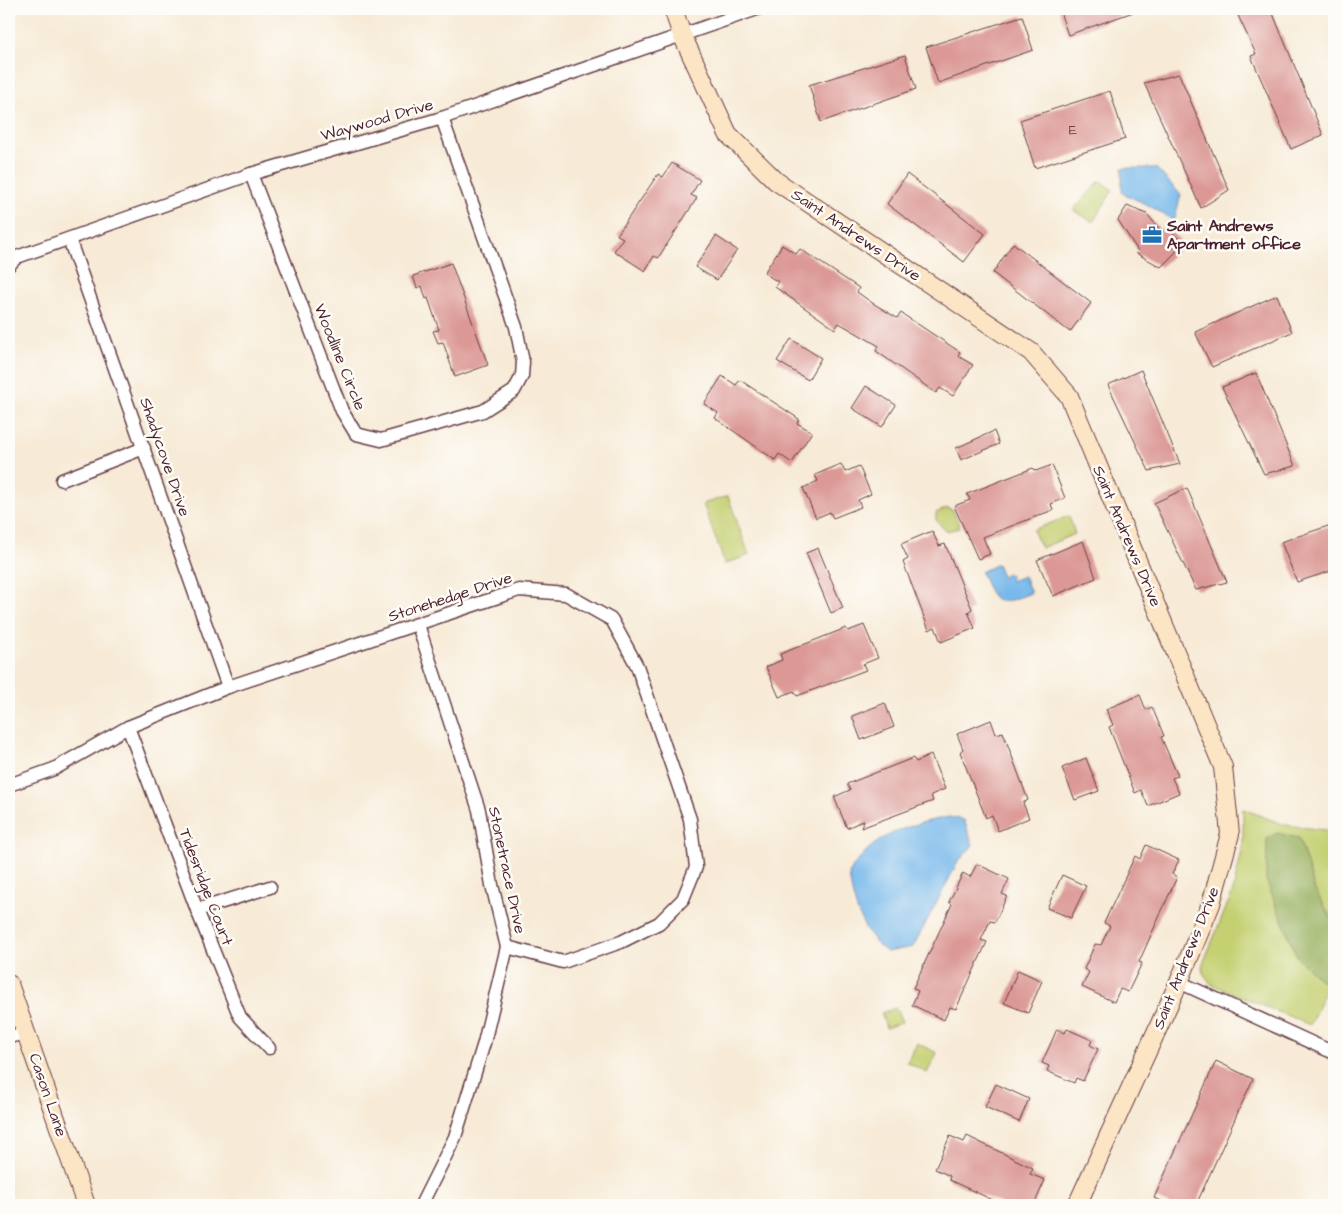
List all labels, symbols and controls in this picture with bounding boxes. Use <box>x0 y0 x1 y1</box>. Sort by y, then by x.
street label: Waywood Drive <box>318 93 436 148</box>
house number: E <box>1069 120 1078 140</box>
street label: Saint Andrews Drive <box>787 183 925 287</box>
place label: Saint Andrews Apartment office <box>1166 215 1301 255</box>
office icon: Saint Andrews Apartment office <box>1141 224 1163 246</box>
street label: Woodline Circle <box>309 300 372 414</box>
street label: Shadycove Drive <box>133 395 196 520</box>
street label: Saint Andrews Drive <box>1087 462 1167 610</box>
street label: Stonehedge Drive <box>385 566 515 628</box>
street label: Stonetrace Drive <box>483 804 531 936</box>
street label: Tidesridge Court <box>173 825 239 950</box>
street label: Saint Andrews Drive <box>1147 883 1225 1032</box>
street label: Cason Lane <box>23 1050 73 1140</box>

